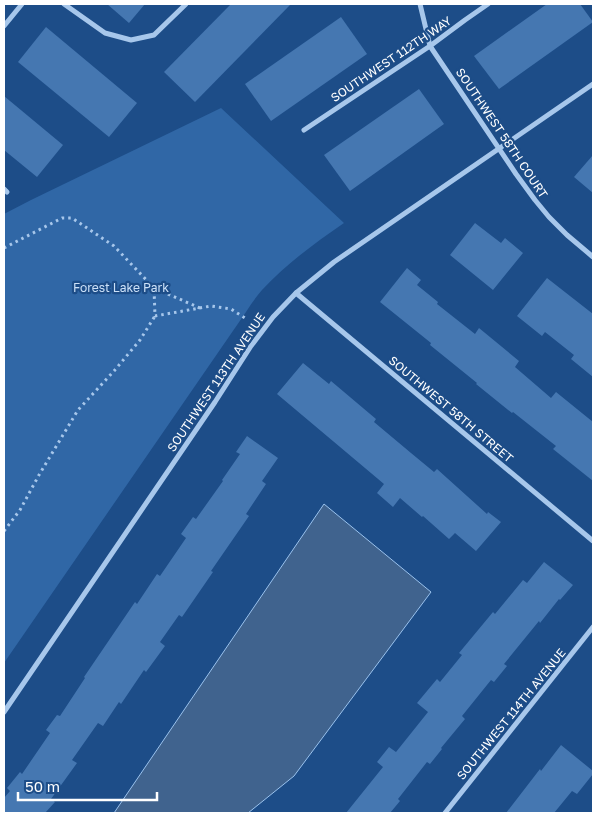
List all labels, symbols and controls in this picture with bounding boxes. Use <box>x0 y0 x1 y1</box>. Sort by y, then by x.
street label: SOUTHWEST 112TH WAY <box>328 13 454 105</box>
street label: SOUTHWEST 58TH COURT <box>453 65 552 201</box>
park label: Forest Lake Park <box>73 280 169 295</box>
street label: SOUTHWEST 113TH AVENUE <box>164 310 268 454</box>
street label: SOUTHWEST 58TH STREET <box>386 352 517 466</box>
street label: SOUTHWEST 114TH AVENUE <box>453 645 569 783</box>
scale bar <box>18 770 156 802</box>
text: 50 m <box>25 777 60 795</box>

